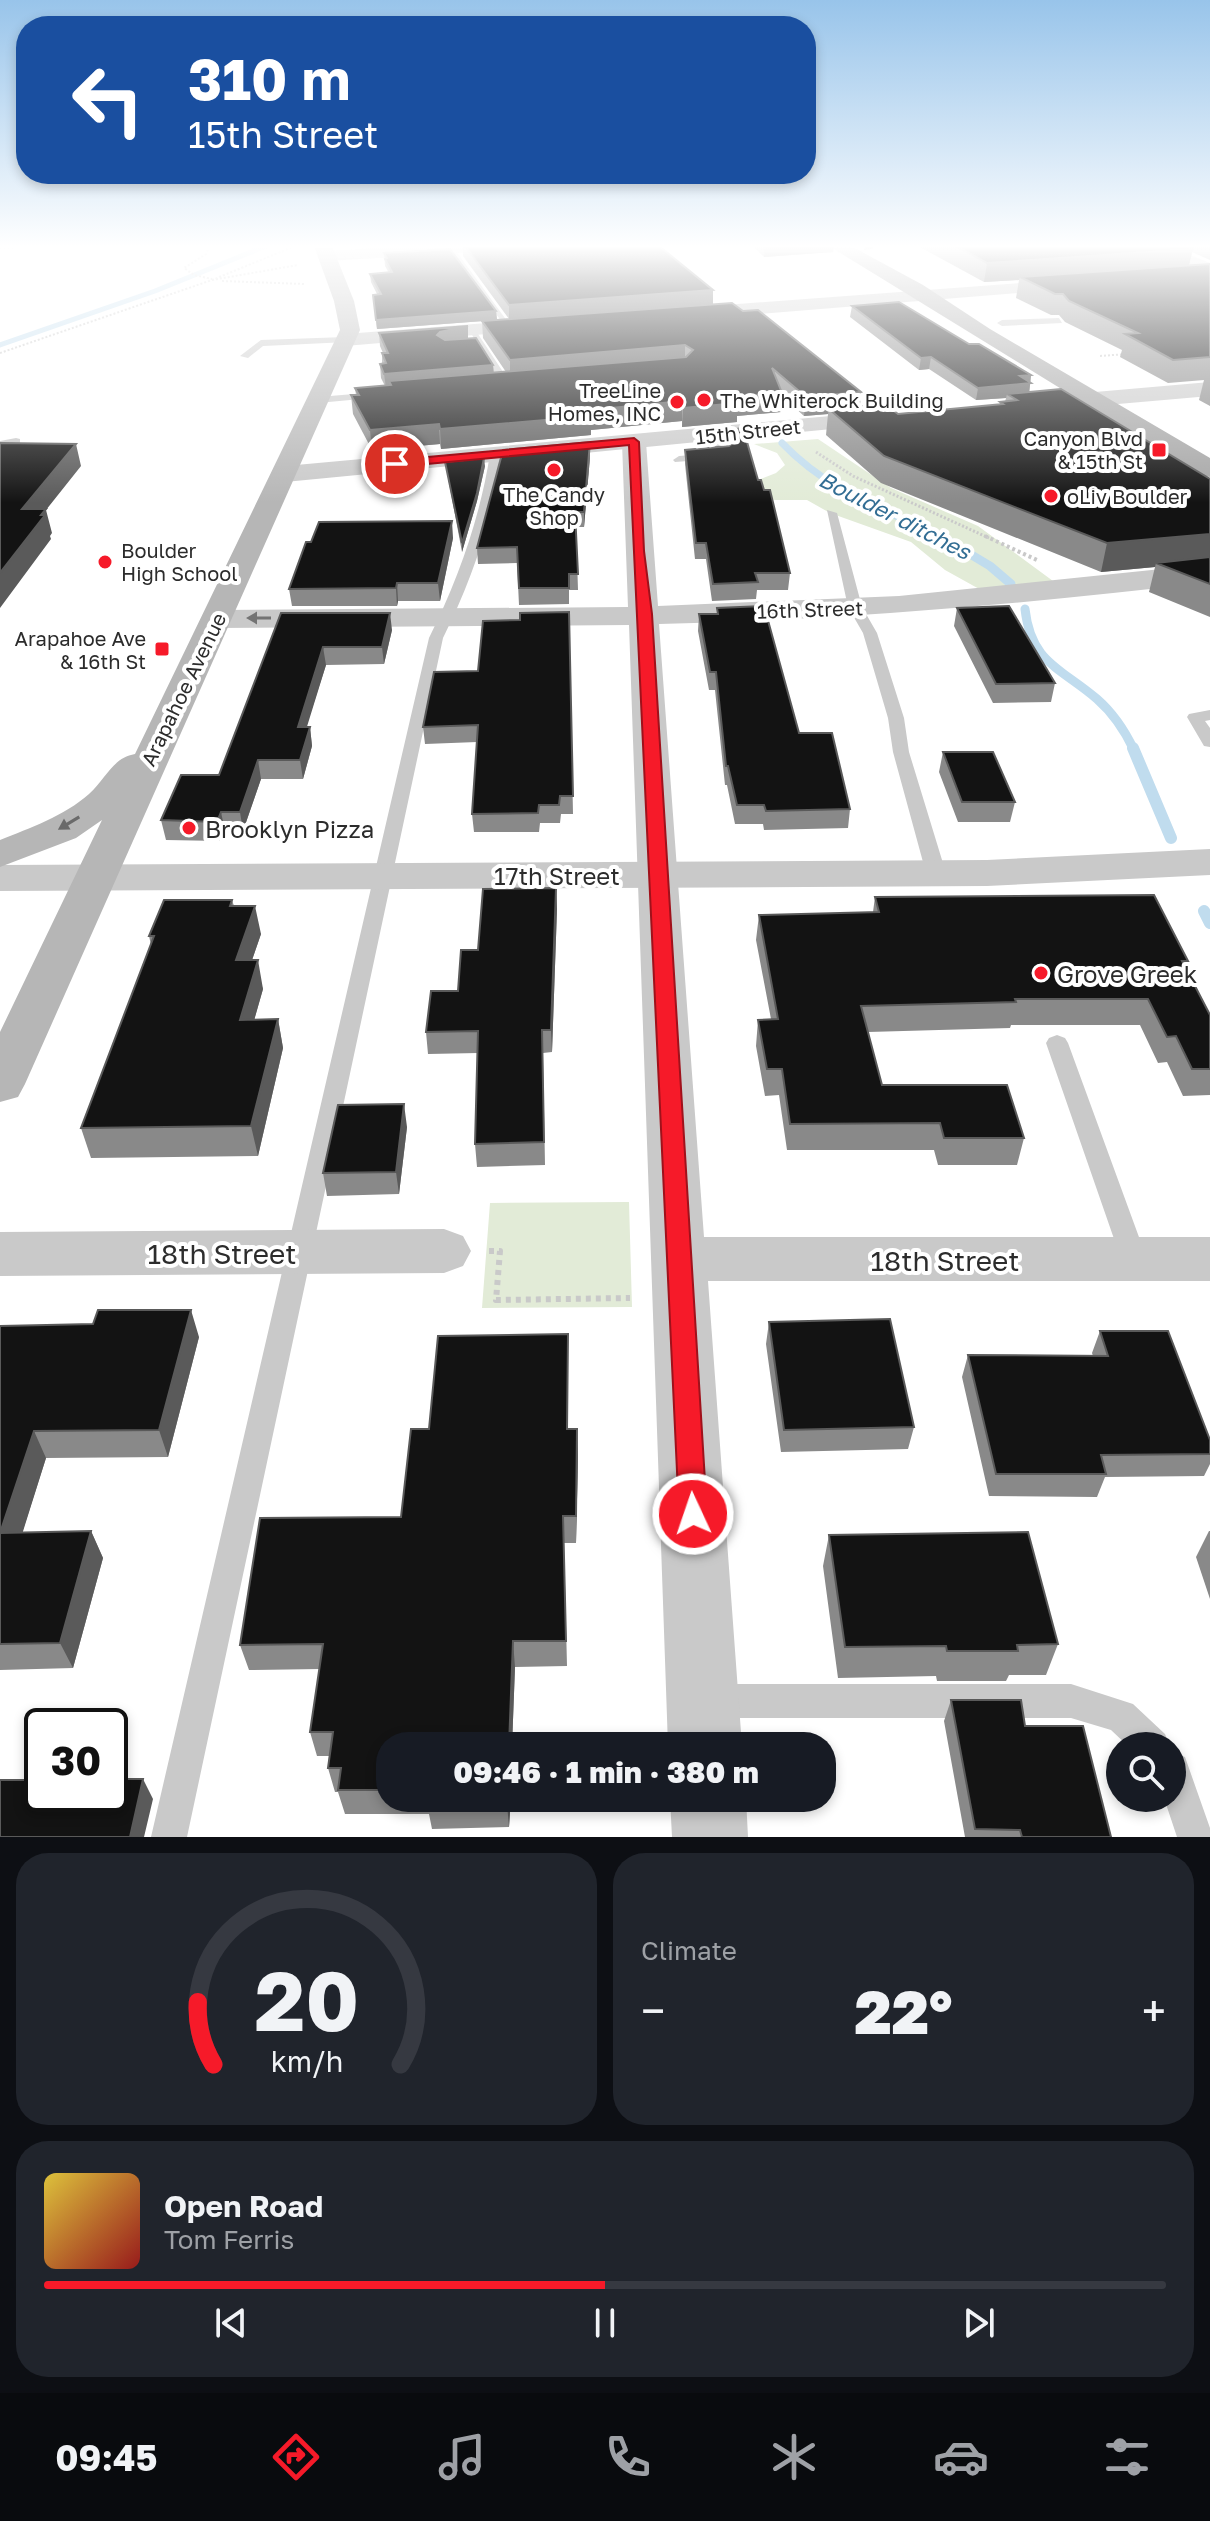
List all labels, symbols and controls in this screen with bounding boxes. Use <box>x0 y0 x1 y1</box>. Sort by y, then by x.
text: 310 m <box>188 45 350 112</box>
icon: left <box>56 48 160 152</box>
text: 15th Street <box>188 113 378 156</box>
place label: TreeLine Homes, INC <box>548 378 661 425</box>
place label: The Whiterock Building <box>720 388 944 412</box>
marker: The Whiterock Building <box>695 391 713 409</box>
marker: TreeLine Homes, INC <box>668 393 686 411</box>
street label: 15th Street <box>694 414 802 448</box>
place label: Canyon Blvd & 15th St <box>1024 426 1143 473</box>
pin <box>361 430 429 498</box>
marker: Canyon Blvd & 15th St <box>1150 441 1168 459</box>
icon: arrive <box>373 442 417 486</box>
marker: The Candy Shop <box>545 461 563 479</box>
water label: Boulder ditches <box>815 465 977 565</box>
place label: The Candy Shop <box>503 482 605 529</box>
place label: oLiv Boulder <box>1067 484 1188 508</box>
marker: oLiv Boulder <box>1042 487 1060 505</box>
place label: Boulder High School <box>121 538 238 585</box>
marker: Boulder High School <box>96 553 114 571</box>
street label: 16th Street <box>756 595 864 623</box>
street label: Arapahoe Avenue <box>136 609 230 769</box>
one-way arrow <box>246 612 271 625</box>
place label: Arapahoe Ave & 16th St <box>15 626 146 673</box>
marker: Arapahoe Ave & 16th St <box>153 640 171 658</box>
place label: Brooklyn Pizza <box>205 814 374 843</box>
one-way arrow <box>58 816 80 830</box>
marker: Brooklyn Pizza <box>180 819 198 837</box>
street label: 17th Street <box>494 861 620 890</box>
place label: Grove Greek <box>1057 959 1197 988</box>
marker: Grove Greek <box>1032 964 1050 982</box>
street label: 18th Street <box>148 1237 296 1270</box>
street label: 18th Street <box>871 1244 1019 1277</box>
position arrow <box>651 1472 735 1556</box>
speed limit sign: 30 <box>24 1708 128 1812</box>
map controls <box>1106 1732 1186 1812</box>
button: search <box>1106 1732 1186 1812</box>
text: 09:46 · 1 min · 380 m <box>453 1754 759 1790</box>
text: Climate <box>641 1935 737 1966</box>
text: 20 <box>254 1949 359 2049</box>
text: 22° <box>855 1975 952 2047</box>
text: − <box>641 1984 665 2037</box>
text: + <box>1142 1984 1166 2037</box>
text: km/h <box>270 2044 343 2078</box>
text: Open Road <box>164 2188 323 2224</box>
text: Tom Ferris <box>164 2224 294 2255</box>
icon: previous <box>209 2301 253 2345</box>
icon: pause <box>583 2301 627 2345</box>
icon: next <box>957 2301 1001 2345</box>
icon: directions <box>268 2429 324 2485</box>
icon: music <box>434 2429 490 2485</box>
icon: phone <box>600 2429 656 2485</box>
icon: climate <box>766 2429 822 2485</box>
icon: car <box>933 2429 989 2485</box>
icon: filters <box>1099 2429 1155 2485</box>
text: 09:45 <box>55 2436 157 2479</box>

